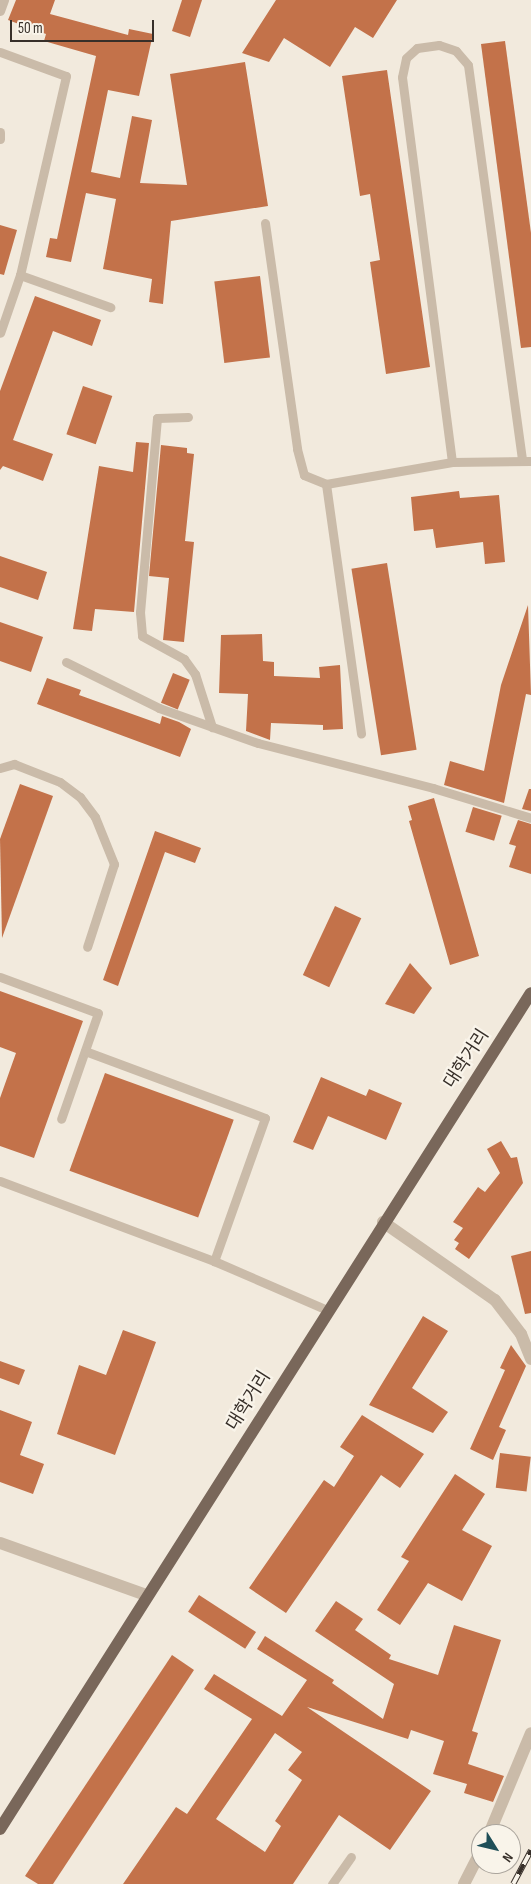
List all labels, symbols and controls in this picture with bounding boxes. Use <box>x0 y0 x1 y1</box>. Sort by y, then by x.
scale bar <box>12 10 156 42</box>
text: 50 m <box>18 19 43 38</box>
street label: 대학거리 <box>440 1025 494 1093</box>
street label: 대학거리 <box>222 1367 276 1435</box>
north arrow <box>471 1824 521 1874</box>
text: N <box>499 1849 517 1866</box>

